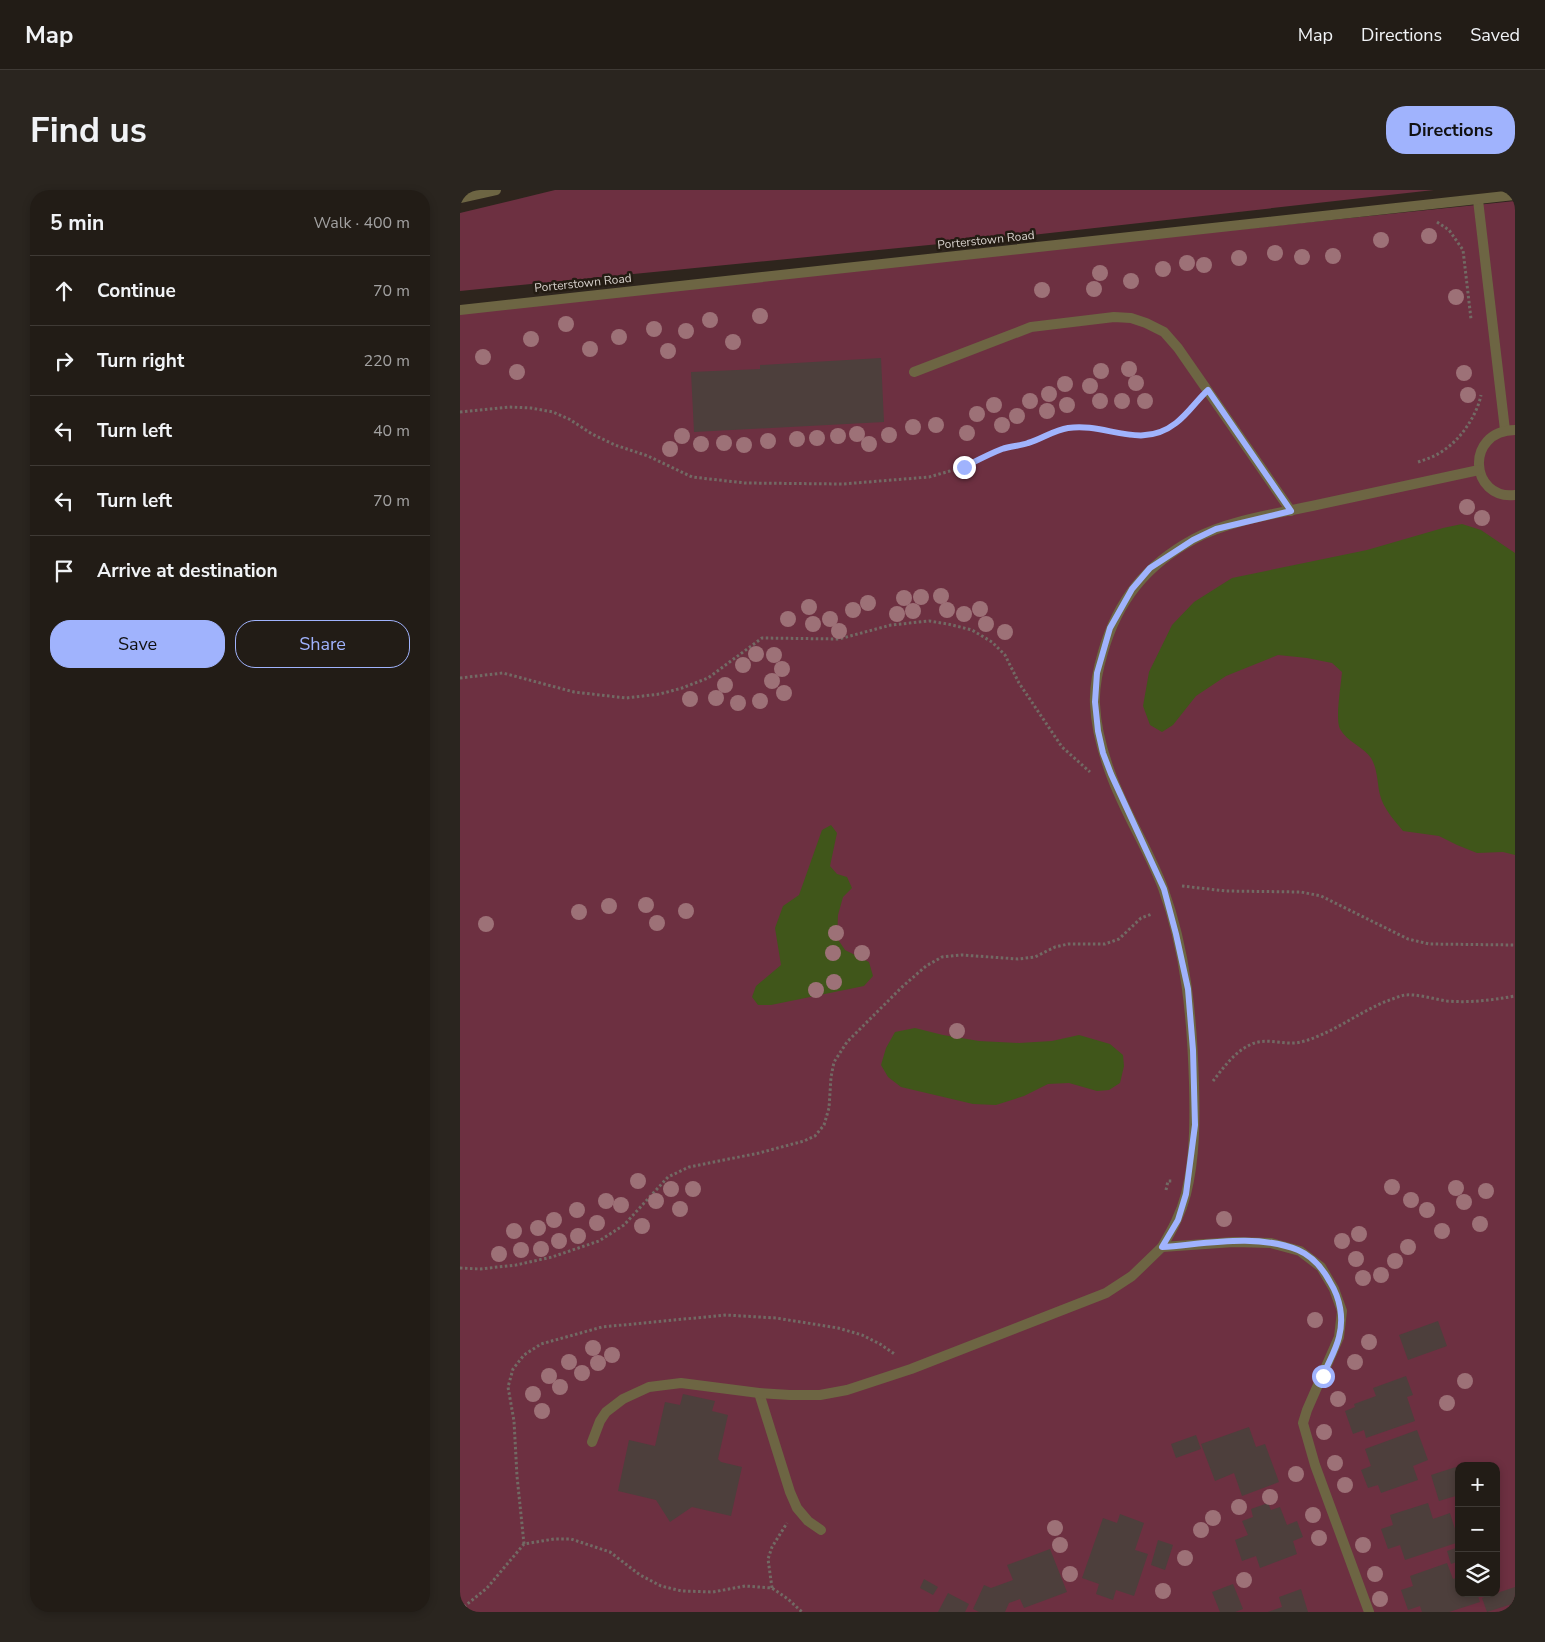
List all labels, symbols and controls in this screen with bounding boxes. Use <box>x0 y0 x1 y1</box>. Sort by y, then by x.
text: Map <box>25 19 73 51</box>
text: Map <box>1298 23 1333 47</box>
text: Directions <box>1361 23 1442 47</box>
text: Saved <box>1470 23 1520 47</box>
button: Directions <box>1386 106 1515 154</box>
text: Find us <box>30 107 147 154</box>
text: 5 min <box>50 209 104 237</box>
text: Walk · 400 m <box>314 212 410 234</box>
street label: Porterstown Road <box>937 227 1035 253</box>
street label: Porterstown Road <box>534 270 632 296</box>
icon: ahead <box>50 277 78 305</box>
text: Continue <box>97 278 176 304</box>
text: 70 m <box>373 280 410 302</box>
icon: right <box>50 347 78 375</box>
text: Turn right <box>97 348 184 374</box>
text: 220 m <box>363 350 410 372</box>
icon: left <box>50 417 78 445</box>
text: Turn left <box>97 418 172 444</box>
text: 40 m <box>373 420 410 442</box>
route end <box>953 456 976 479</box>
icon: left <box>50 487 78 515</box>
text: Turn left <box>97 488 172 514</box>
text: 70 m <box>373 490 410 512</box>
icon: arrive <box>50 557 78 585</box>
text: Arrive at destination <box>97 558 278 584</box>
button: Save <box>50 620 225 668</box>
button: Share <box>235 620 410 668</box>
route start <box>1312 1365 1335 1388</box>
map controls <box>1455 1462 1500 1597</box>
button: + <box>1455 1462 1500 1507</box>
button: − <box>1455 1507 1500 1552</box>
button: layers <box>1455 1552 1500 1597</box>

